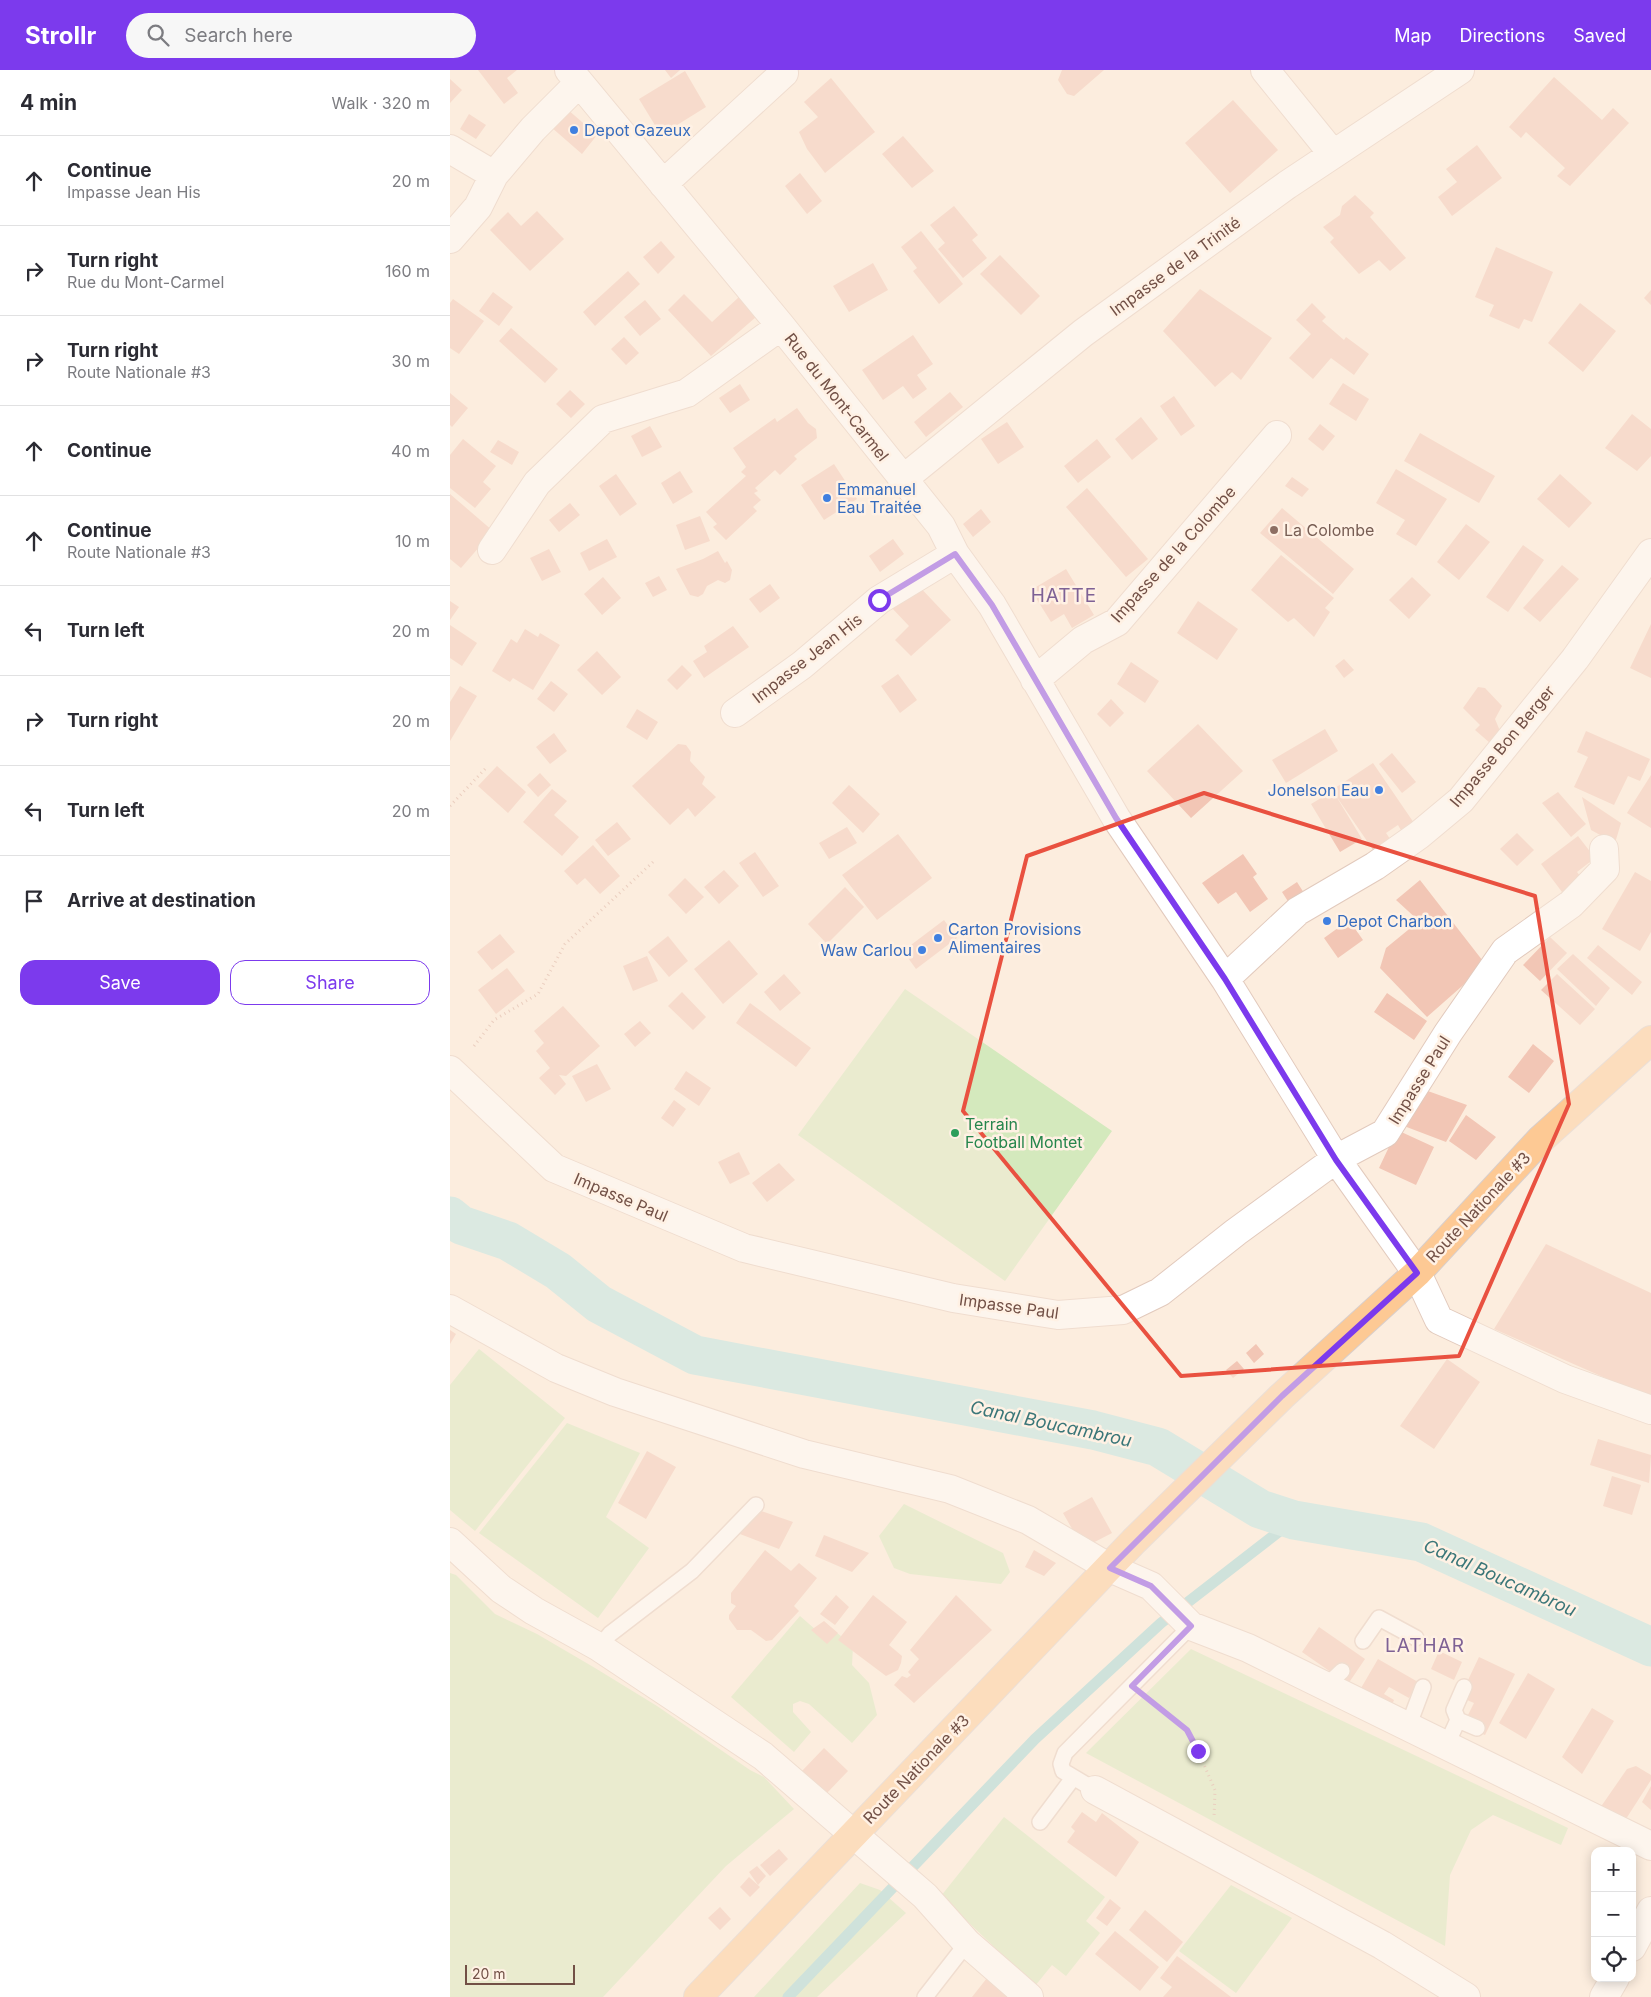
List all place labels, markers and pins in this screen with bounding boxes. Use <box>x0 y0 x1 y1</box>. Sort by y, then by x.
place label: Depot Gazeux <box>584 120 691 140</box>
marker: Depot Gazeux <box>568 124 580 136</box>
place label: Emmanuel Eau Traitée <box>837 479 922 517</box>
marker: Emmanuel Eau Traitée <box>821 492 833 504</box>
place label: La Colombe <box>1284 520 1374 540</box>
marker: La Colombe <box>1268 524 1280 536</box>
place label: Jonelson Eau <box>1268 780 1369 800</box>
marker: Jonelson Eau <box>1373 784 1385 796</box>
place label: Depot Charbon <box>1337 911 1452 931</box>
marker: Depot Charbon <box>1321 915 1333 927</box>
place label: Carton Provisions Alimentaires <box>948 919 1082 957</box>
marker: Carton Provisions Alimentaires <box>932 932 944 944</box>
place label: Waw Carlou <box>821 940 912 960</box>
marker: Waw Carlou <box>916 944 928 956</box>
place label: Terrain Football Montet <box>965 1114 1083 1152</box>
marker: Terrain Football Montet <box>949 1127 961 1139</box>

